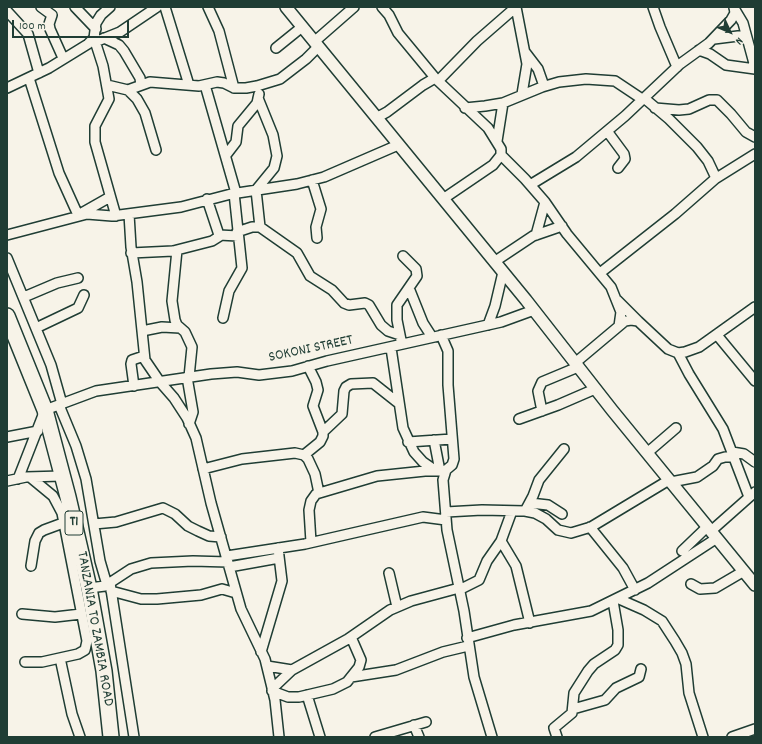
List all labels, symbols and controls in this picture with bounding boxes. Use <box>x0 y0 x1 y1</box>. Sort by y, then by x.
scale bar <box>14 12 131 38</box>
north arrow <box>710 12 750 52</box>
text: 100 m <box>19 18 46 35</box>
text: N <box>731 33 746 48</box>
street label: SOKONI STREET <box>267 332 355 368</box>
road number: T1 <box>65 511 83 535</box>
street label: TANZANIA TO ZAMBIA ROAD <box>72 550 116 708</box>

